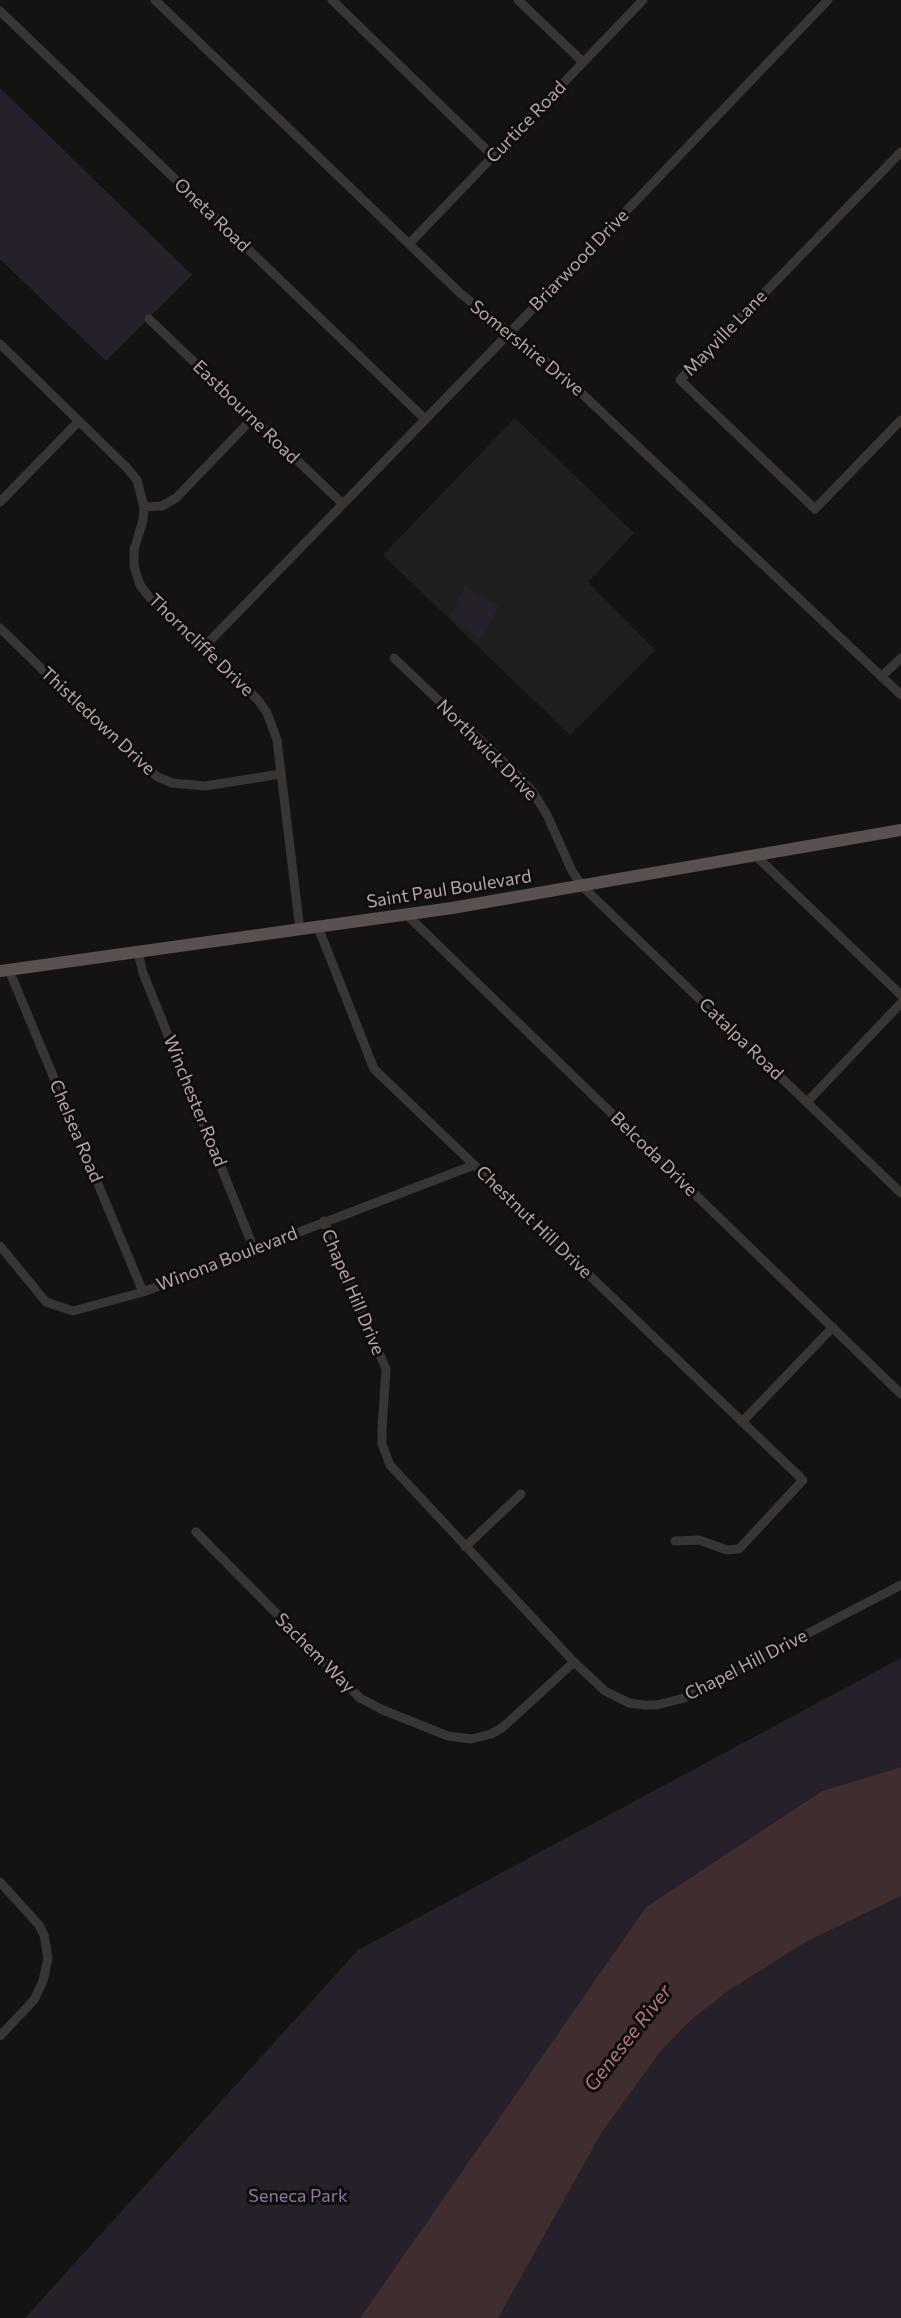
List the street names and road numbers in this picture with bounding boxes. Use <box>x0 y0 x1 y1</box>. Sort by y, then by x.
street label: Curtice Road <box>482 77 570 167</box>
street label: Oneta Road <box>170 174 254 256</box>
street label: Briarwood Drive <box>525 205 633 315</box>
street label: Mayville Lane <box>679 286 771 380</box>
street label: Somershire Drive <box>466 296 588 400</box>
street label: Eastbourne Road <box>188 356 304 468</box>
street label: Thorncliffe Drive <box>144 589 258 701</box>
street label: Thistledown Drive <box>36 662 160 780</box>
street label: Northwick Drive <box>432 695 542 805</box>
street label: Saint Paul Boulevard <box>365 865 533 913</box>
street label: Catalpa Road <box>694 993 788 1085</box>
street label: Winchester Road <box>159 1032 231 1170</box>
street label: Chelsea Road <box>45 1076 107 1186</box>
street label: Belcoda Drive <box>606 1107 702 1201</box>
street label: Chestnut Hill Drive <box>471 1161 597 1283</box>
street label: Winona Boulevard <box>153 1222 301 1296</box>
street label: Chapel Hill Drive <box>317 1226 389 1358</box>
street label: Sachem Way <box>271 1609 359 1697</box>
street label: Chapel Hill Drive <box>681 1625 811 1705</box>

